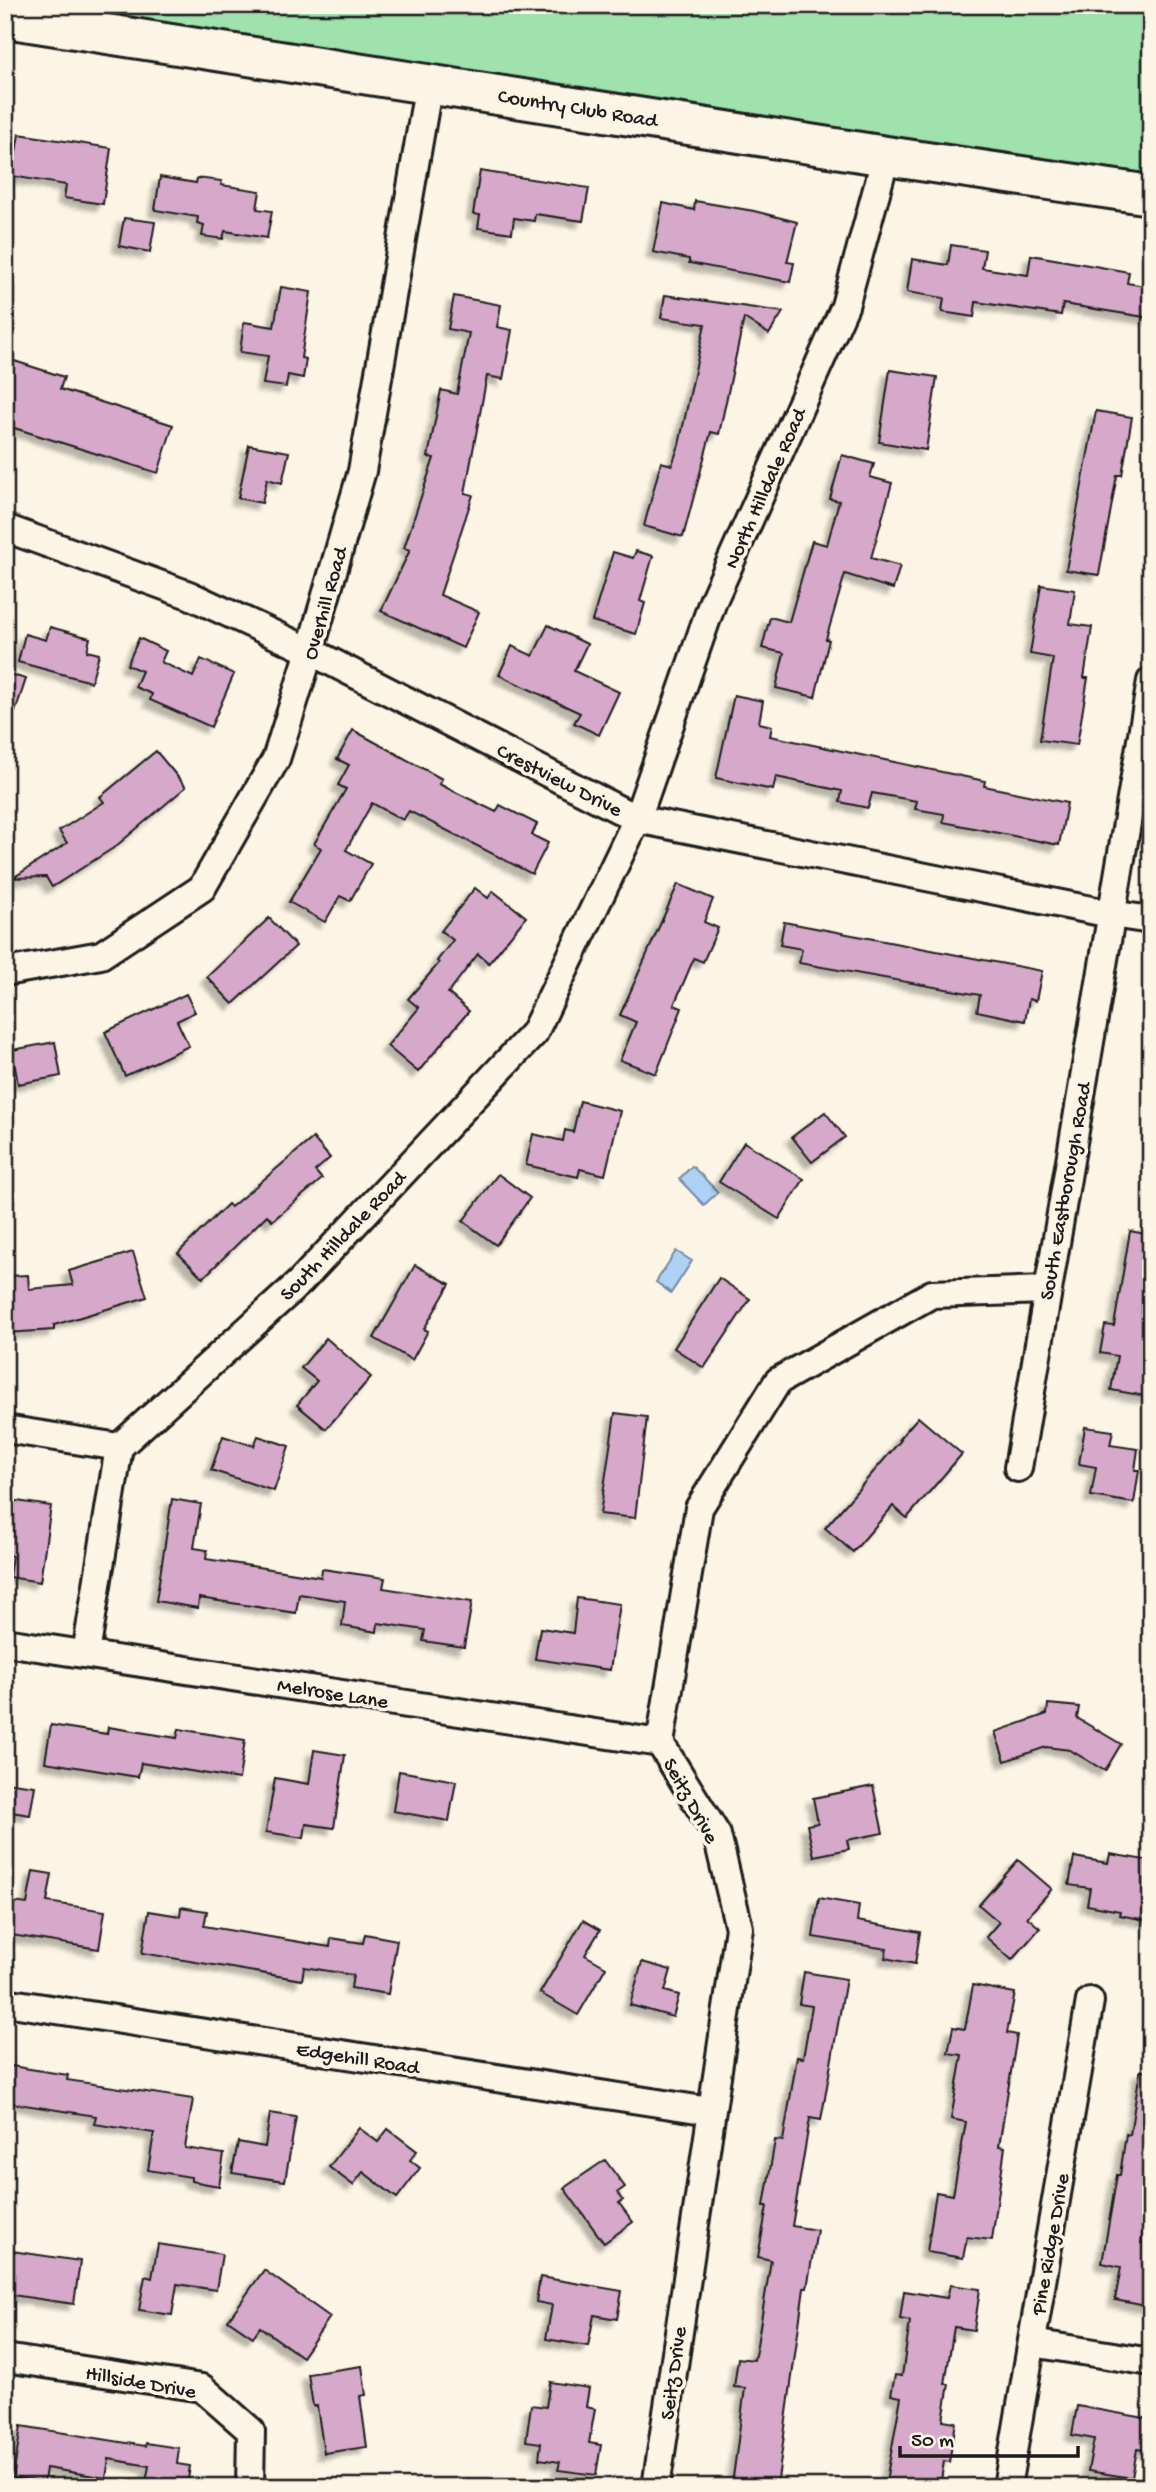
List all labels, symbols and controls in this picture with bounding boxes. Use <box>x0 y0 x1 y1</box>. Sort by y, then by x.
street label: Country Club Road <box>496 86 661 136</box>
street label: North Hilldale Road <box>721 404 814 573</box>
street label: Overhill Road <box>299 543 356 663</box>
street label: Crestview Drive <box>491 740 626 825</box>
street label: South Eastborough Road <box>1036 1079 1099 1302</box>
street label: South Hilldale Road <box>276 1166 414 1308</box>
street label: Melrose Lane <box>275 1674 391 1717</box>
street label: Seitz Drive <box>655 1755 723 1850</box>
street label: Edgehill Road <box>294 2038 422 2083</box>
street label: Pine Ridge Drive <box>1028 2171 1077 2318</box>
street label: Seitz Drive <box>657 2324 695 2422</box>
street label: Hillside Drive <box>83 2362 199 2407</box>
scale bar <box>900 2415 1079 2459</box>
text: 50 m <box>911 2430 954 2455</box>

